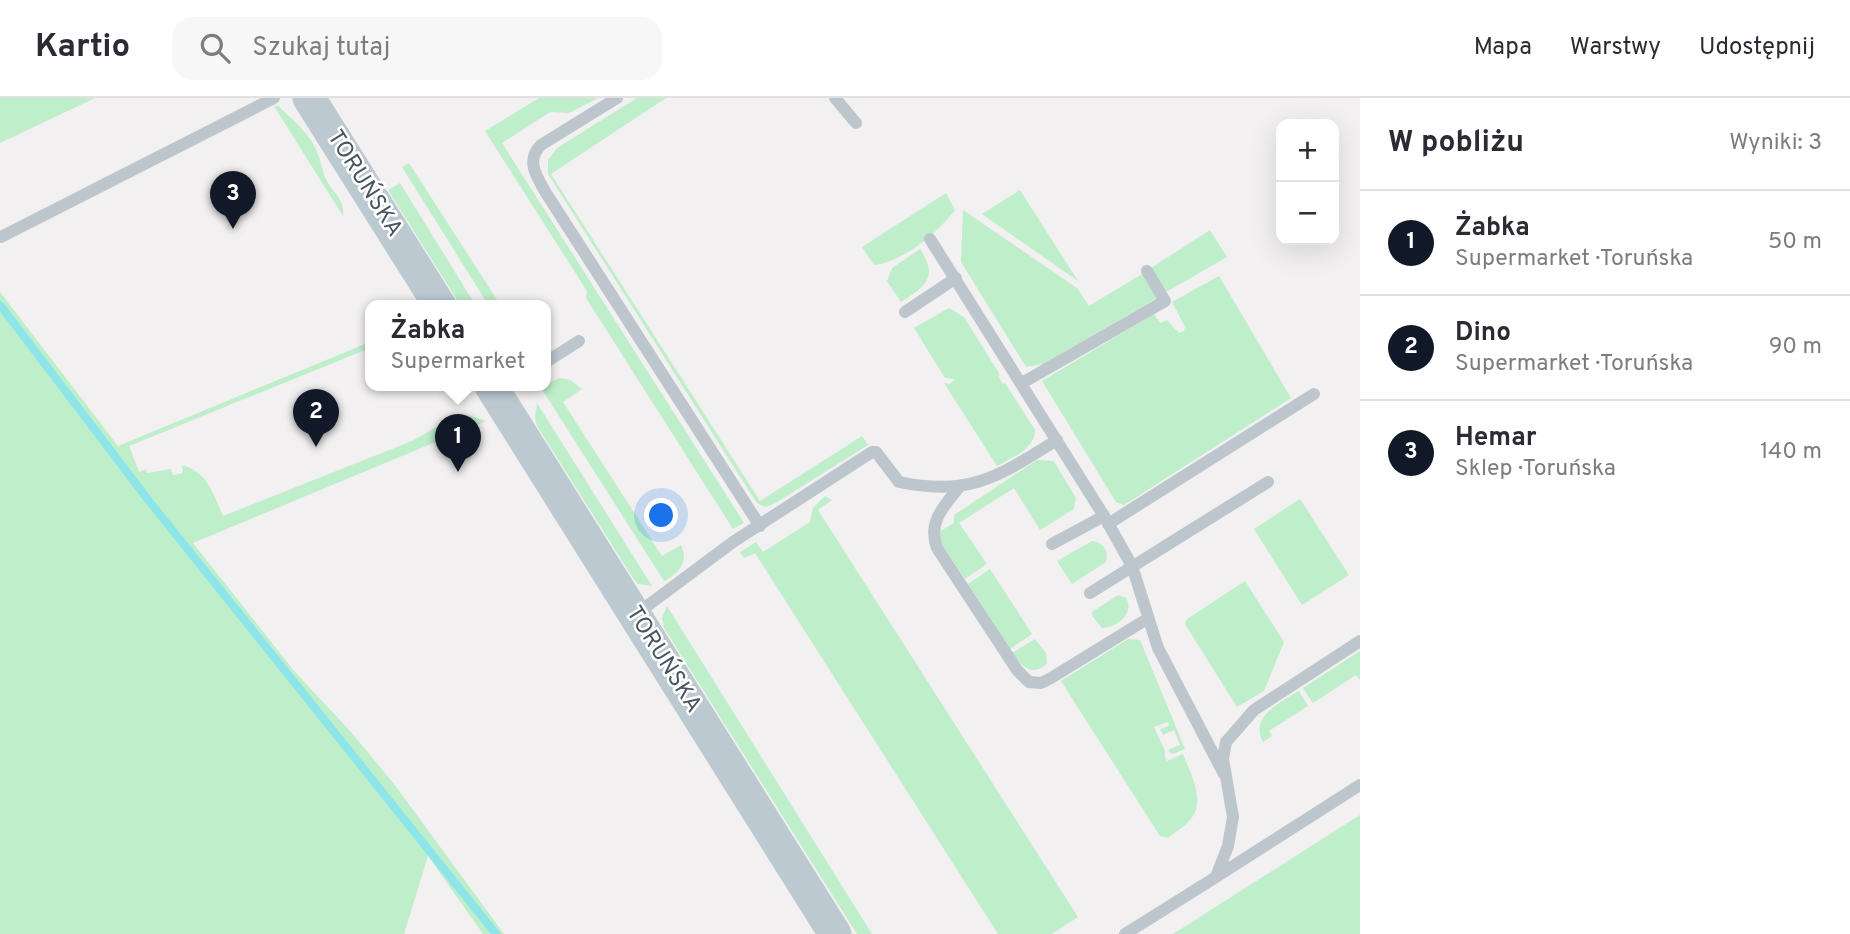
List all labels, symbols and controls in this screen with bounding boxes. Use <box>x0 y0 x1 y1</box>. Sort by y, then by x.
search box <box>172 17 662 80</box>
text: Kartio <box>35 27 130 69</box>
icon: search <box>196 29 234 67</box>
text: Szukaj tutaj <box>252 32 390 65</box>
text: Mapa <box>1474 33 1532 63</box>
text: Warstwy <box>1570 33 1661 63</box>
text: Udostępnij <box>1699 33 1815 63</box>
map controls <box>1276 119 1339 245</box>
button: + <box>1276 119 1339 182</box>
street label: TORUŃSKA <box>320 125 409 243</box>
text: W pobliżu <box>1388 125 1524 162</box>
text: Wyniki: 3 <box>1729 129 1822 158</box>
pin: 3 <box>210 171 256 229</box>
button: − <box>1276 182 1339 245</box>
text: Żabka <box>1455 212 1530 245</box>
text: 1 <box>1406 228 1416 257</box>
text: 50 m <box>1768 228 1822 257</box>
text: Supermarket · Toruńska <box>1455 245 1693 274</box>
popup <box>365 300 551 391</box>
text: Żabka <box>391 315 465 348</box>
text: Dino <box>1455 317 1511 350</box>
text: 2 <box>1404 333 1418 362</box>
text: 90 m <box>1769 333 1822 362</box>
text: Supermarket <box>391 348 525 377</box>
text: Supermarket · Toruńska <box>1455 350 1693 379</box>
pin: 2 <box>293 389 339 447</box>
pin: 1 <box>435 414 481 472</box>
text: Hemar <box>1455 422 1537 455</box>
text: 3 <box>1404 438 1418 467</box>
text: 140 m <box>1760 438 1822 467</box>
text: Sklep · Toruńska <box>1455 455 1616 484</box>
your location <box>644 498 678 532</box>
street label: TORUŃSKA <box>619 601 708 719</box>

